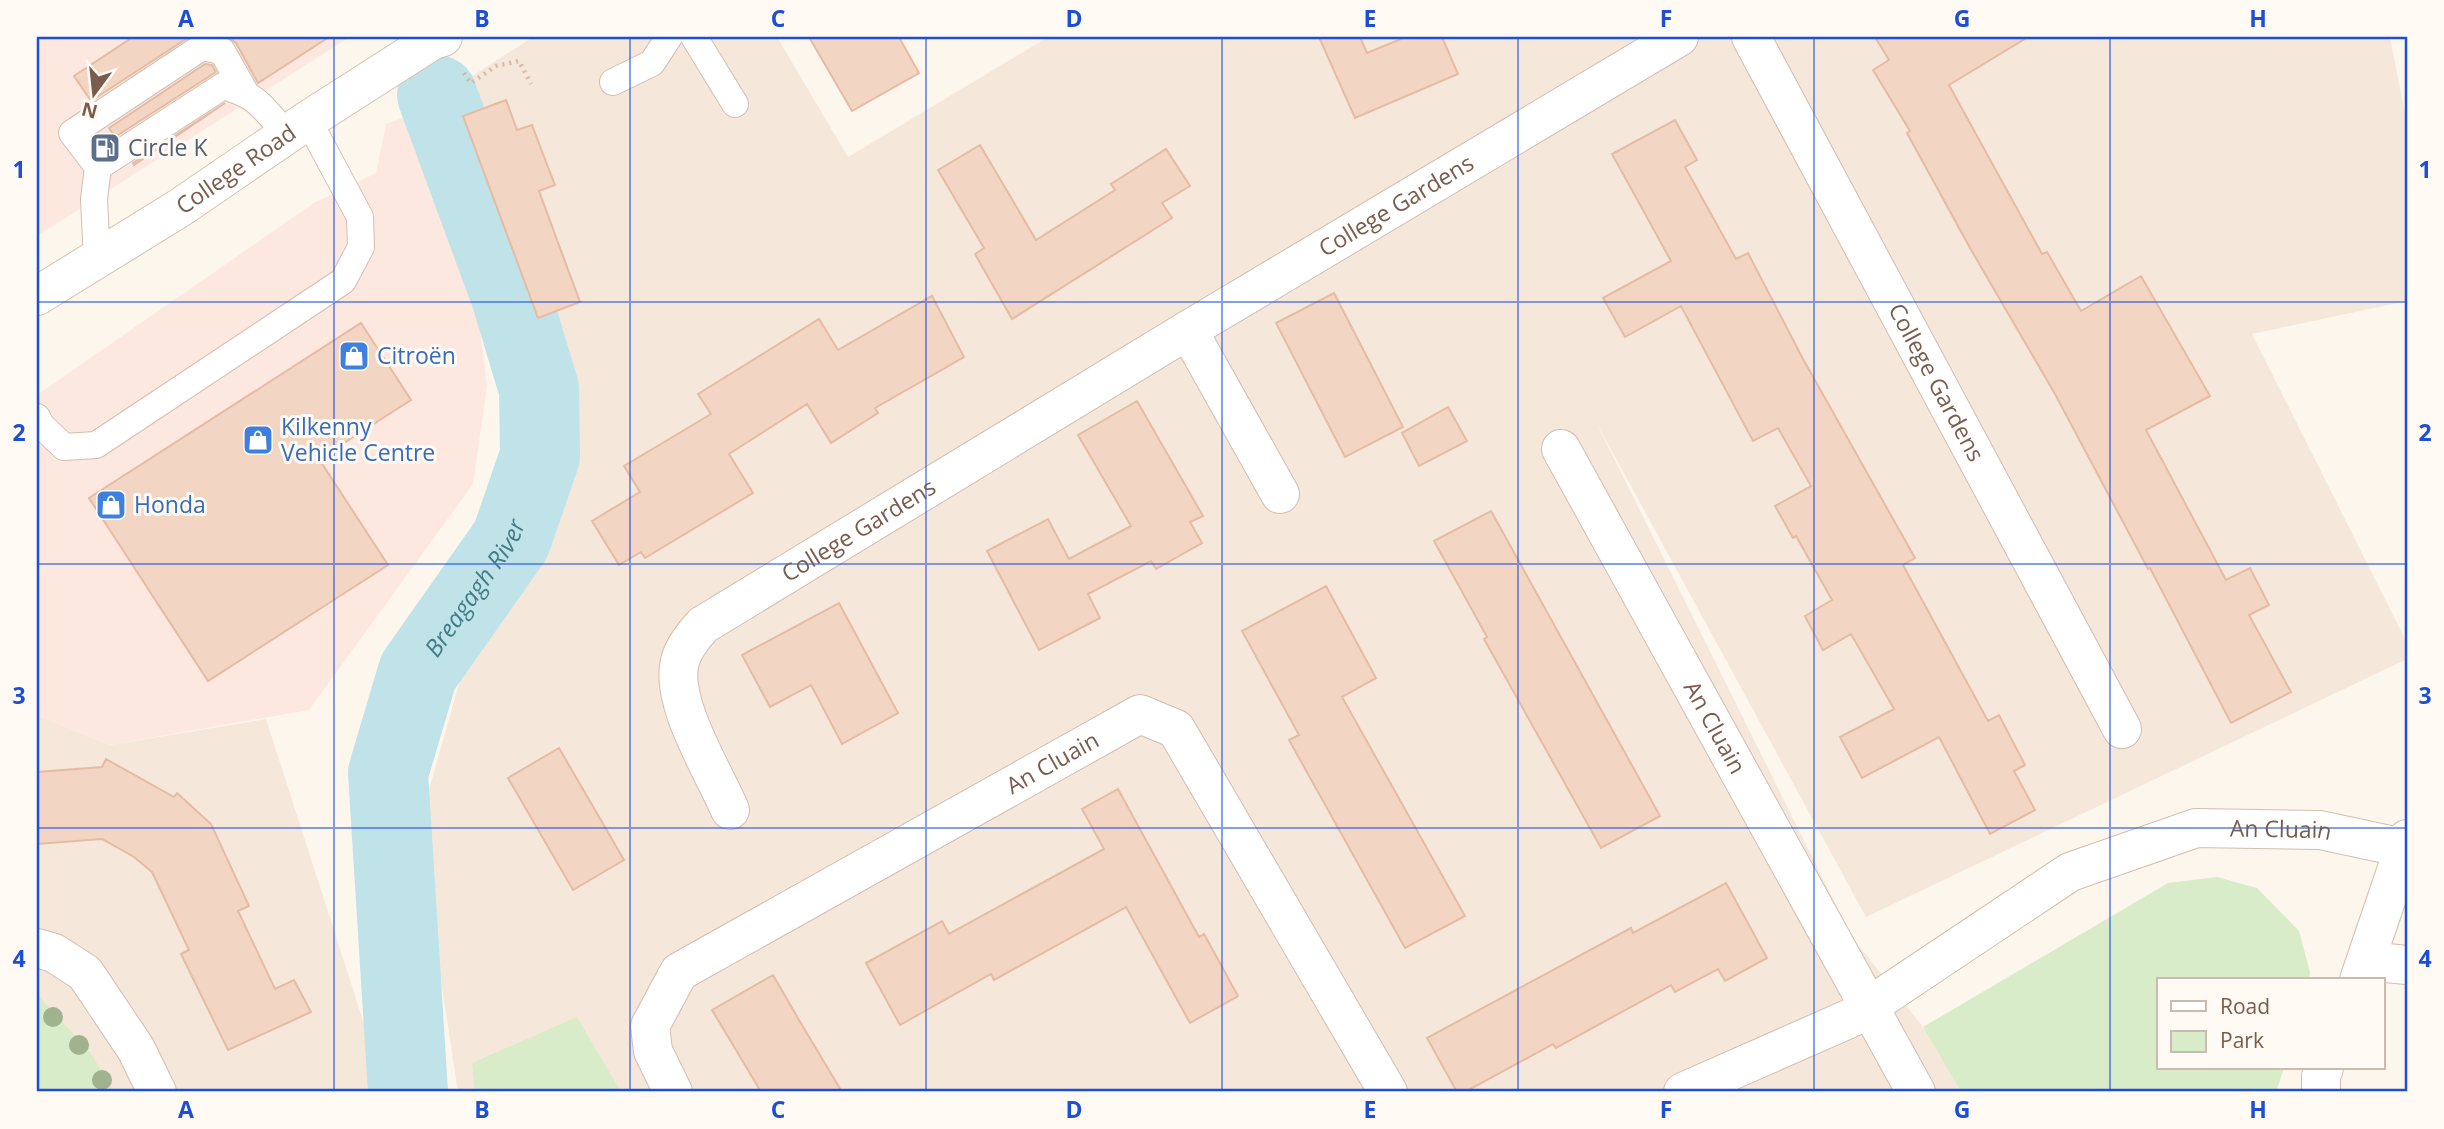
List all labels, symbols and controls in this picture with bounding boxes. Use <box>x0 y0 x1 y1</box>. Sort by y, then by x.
text: A <box>178 2 194 34</box>
text: B <box>474 2 490 34</box>
text: C <box>771 2 785 34</box>
text: D <box>1065 2 1083 34</box>
text: E <box>1364 2 1376 34</box>
text: F <box>1660 2 1672 34</box>
text: G <box>1954 2 1970 34</box>
text: H <box>2249 2 2267 34</box>
north arrow <box>60 60 130 130</box>
text: N <box>79 96 100 125</box>
street label: College Road <box>169 116 302 221</box>
fuel station icon: Circle K <box>88 131 122 165</box>
place label: Circle K <box>128 131 208 163</box>
street label: College Gardens <box>1312 146 1479 264</box>
text: 1 <box>12 153 26 185</box>
text: 1 <box>2418 153 2432 185</box>
street label: College Gardens <box>1882 297 1993 467</box>
shop icon: Citroën <box>337 339 371 373</box>
place label: Citroën <box>377 339 456 371</box>
place label: Kilkenny Vehicle Centre <box>281 410 435 468</box>
text: 2 <box>12 416 26 448</box>
text: 2 <box>2418 416 2432 448</box>
shop icon: Kilkenny Vehicle Centre <box>241 423 275 457</box>
street label: College Gardens <box>775 470 941 589</box>
shop icon: Honda <box>94 488 128 522</box>
place label: Honda <box>134 488 206 520</box>
water label: Breagagh River <box>416 513 532 663</box>
street label: An Cluain <box>1677 675 1754 779</box>
text: 3 <box>12 679 26 711</box>
text: 3 <box>2418 679 2432 711</box>
street label: An Cluain <box>1000 723 1104 801</box>
street label: An Cluain <box>2230 812 2335 847</box>
text: 4 <box>12 942 26 974</box>
text: 4 <box>2418 942 2432 974</box>
legend <box>2157 978 2384 1070</box>
text: Road <box>2220 992 2270 1020</box>
text: Park <box>2220 1026 2264 1054</box>
text: A <box>178 1093 194 1125</box>
text: B <box>474 1093 490 1125</box>
text: C <box>771 1093 785 1125</box>
text: D <box>1065 1093 1083 1125</box>
text: E <box>1364 1093 1376 1125</box>
text: F <box>1660 1093 1672 1125</box>
text: G <box>1954 1093 1970 1125</box>
text: H <box>2249 1093 2267 1125</box>

